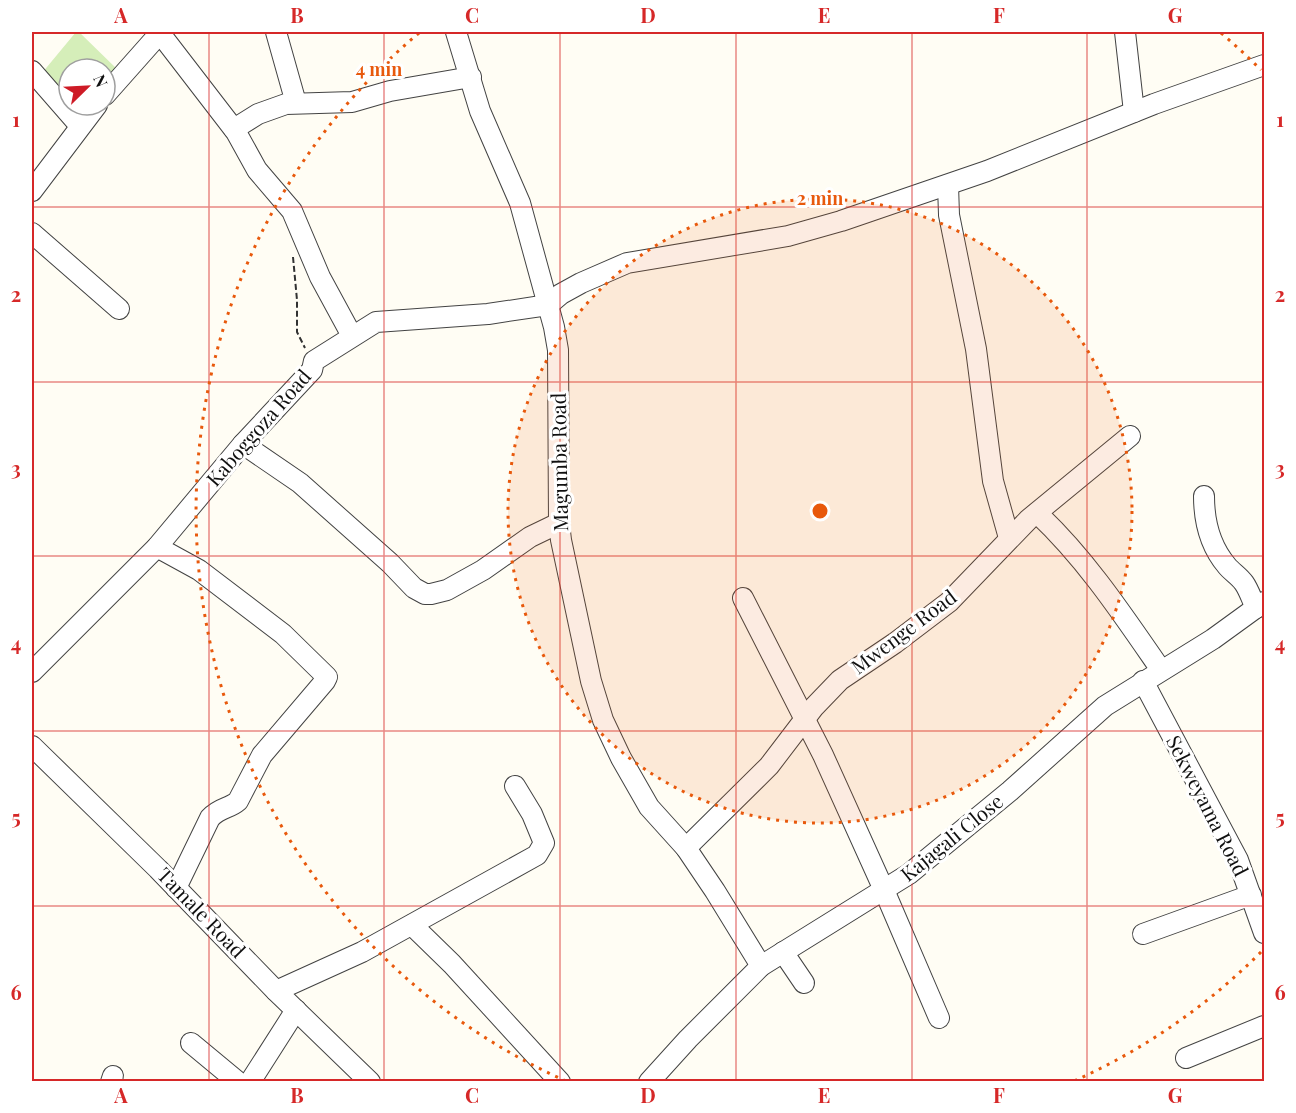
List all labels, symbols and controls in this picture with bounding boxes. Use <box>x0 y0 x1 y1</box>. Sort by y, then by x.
text: A <box>113 1 128 28</box>
text: B <box>290 1 304 28</box>
text: C <box>465 1 479 28</box>
text: D <box>640 1 656 28</box>
text: E <box>818 1 830 28</box>
text: F <box>993 1 1005 28</box>
text: G <box>1168 1 1183 28</box>
north arrow <box>57 57 117 117</box>
text: 4 min <box>356 57 402 81</box>
text: N <box>89 71 113 91</box>
text: 1 <box>12 105 20 132</box>
text: 1 <box>1276 105 1284 132</box>
text: 2 min <box>797 186 843 210</box>
text: 2 <box>11 280 21 307</box>
text: 2 <box>1275 280 1285 307</box>
street label: Kaboggoza Road <box>199 362 316 491</box>
street label: Magumba Road <box>544 392 573 532</box>
text: 3 <box>11 454 21 481</box>
text: 3 <box>1275 454 1285 481</box>
centre of rings <box>810 501 830 521</box>
street label: Mwenge Road <box>845 582 962 679</box>
text: 4 <box>11 629 21 656</box>
text: 4 <box>1275 629 1285 656</box>
street label: Sekweyama Road <box>1161 730 1256 881</box>
street label: Kajagali Close <box>894 787 1008 887</box>
text: 5 <box>11 803 21 830</box>
text: 5 <box>1275 803 1285 830</box>
street label: Tamale Road <box>152 861 252 963</box>
text: 6 <box>10 978 22 1005</box>
text: 6 <box>1274 978 1286 1005</box>
text: A <box>113 1081 128 1108</box>
text: B <box>290 1081 304 1108</box>
text: C <box>465 1081 479 1108</box>
text: D <box>640 1081 656 1108</box>
text: E <box>818 1081 830 1108</box>
text: F <box>993 1081 1005 1108</box>
text: G <box>1168 1081 1183 1108</box>

